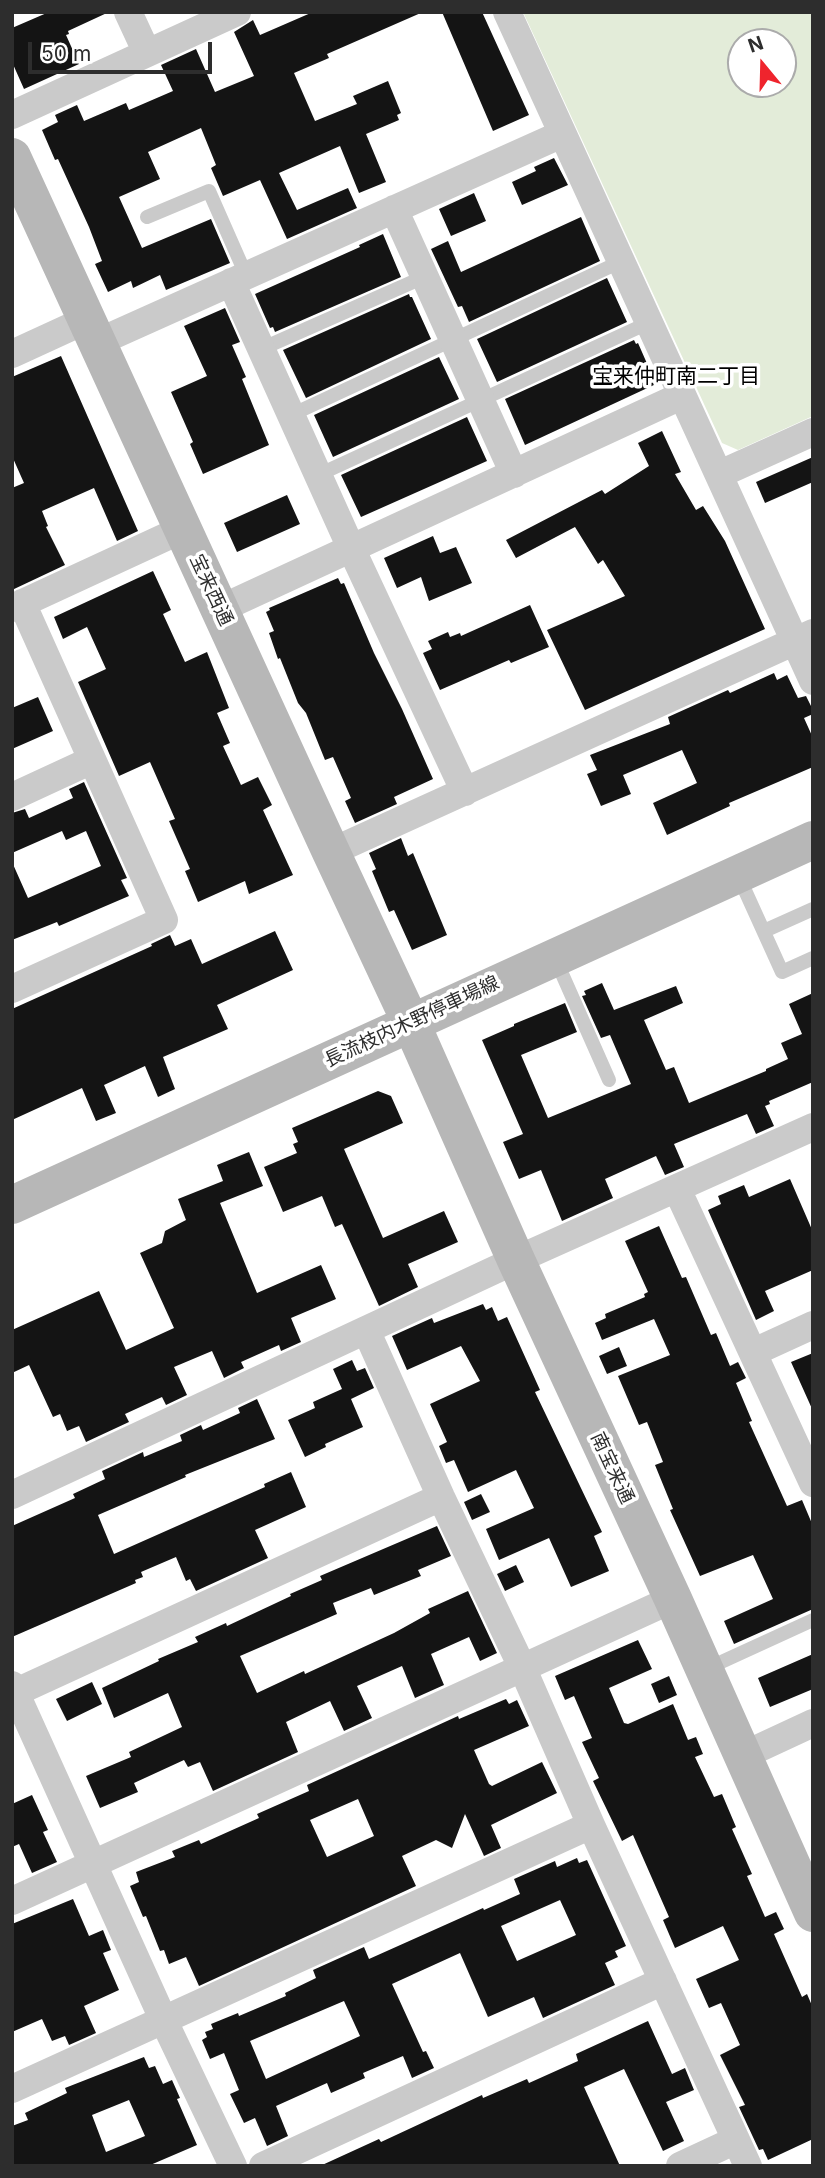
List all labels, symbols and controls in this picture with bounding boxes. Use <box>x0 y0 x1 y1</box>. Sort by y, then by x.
scale bar <box>32 28 215 72</box>
north arrow <box>727 28 797 98</box>
text: N <box>745 31 766 58</box>
text: 50 m <box>41 41 91 66</box>
district label: 宝来仲町南二丁目 <box>592 364 760 390</box>
street label: 宝来西通 <box>185 551 237 629</box>
street label: 長流枝内木野停車場線 <box>321 972 503 1072</box>
street label: 南宝来通 <box>586 1429 638 1507</box>

